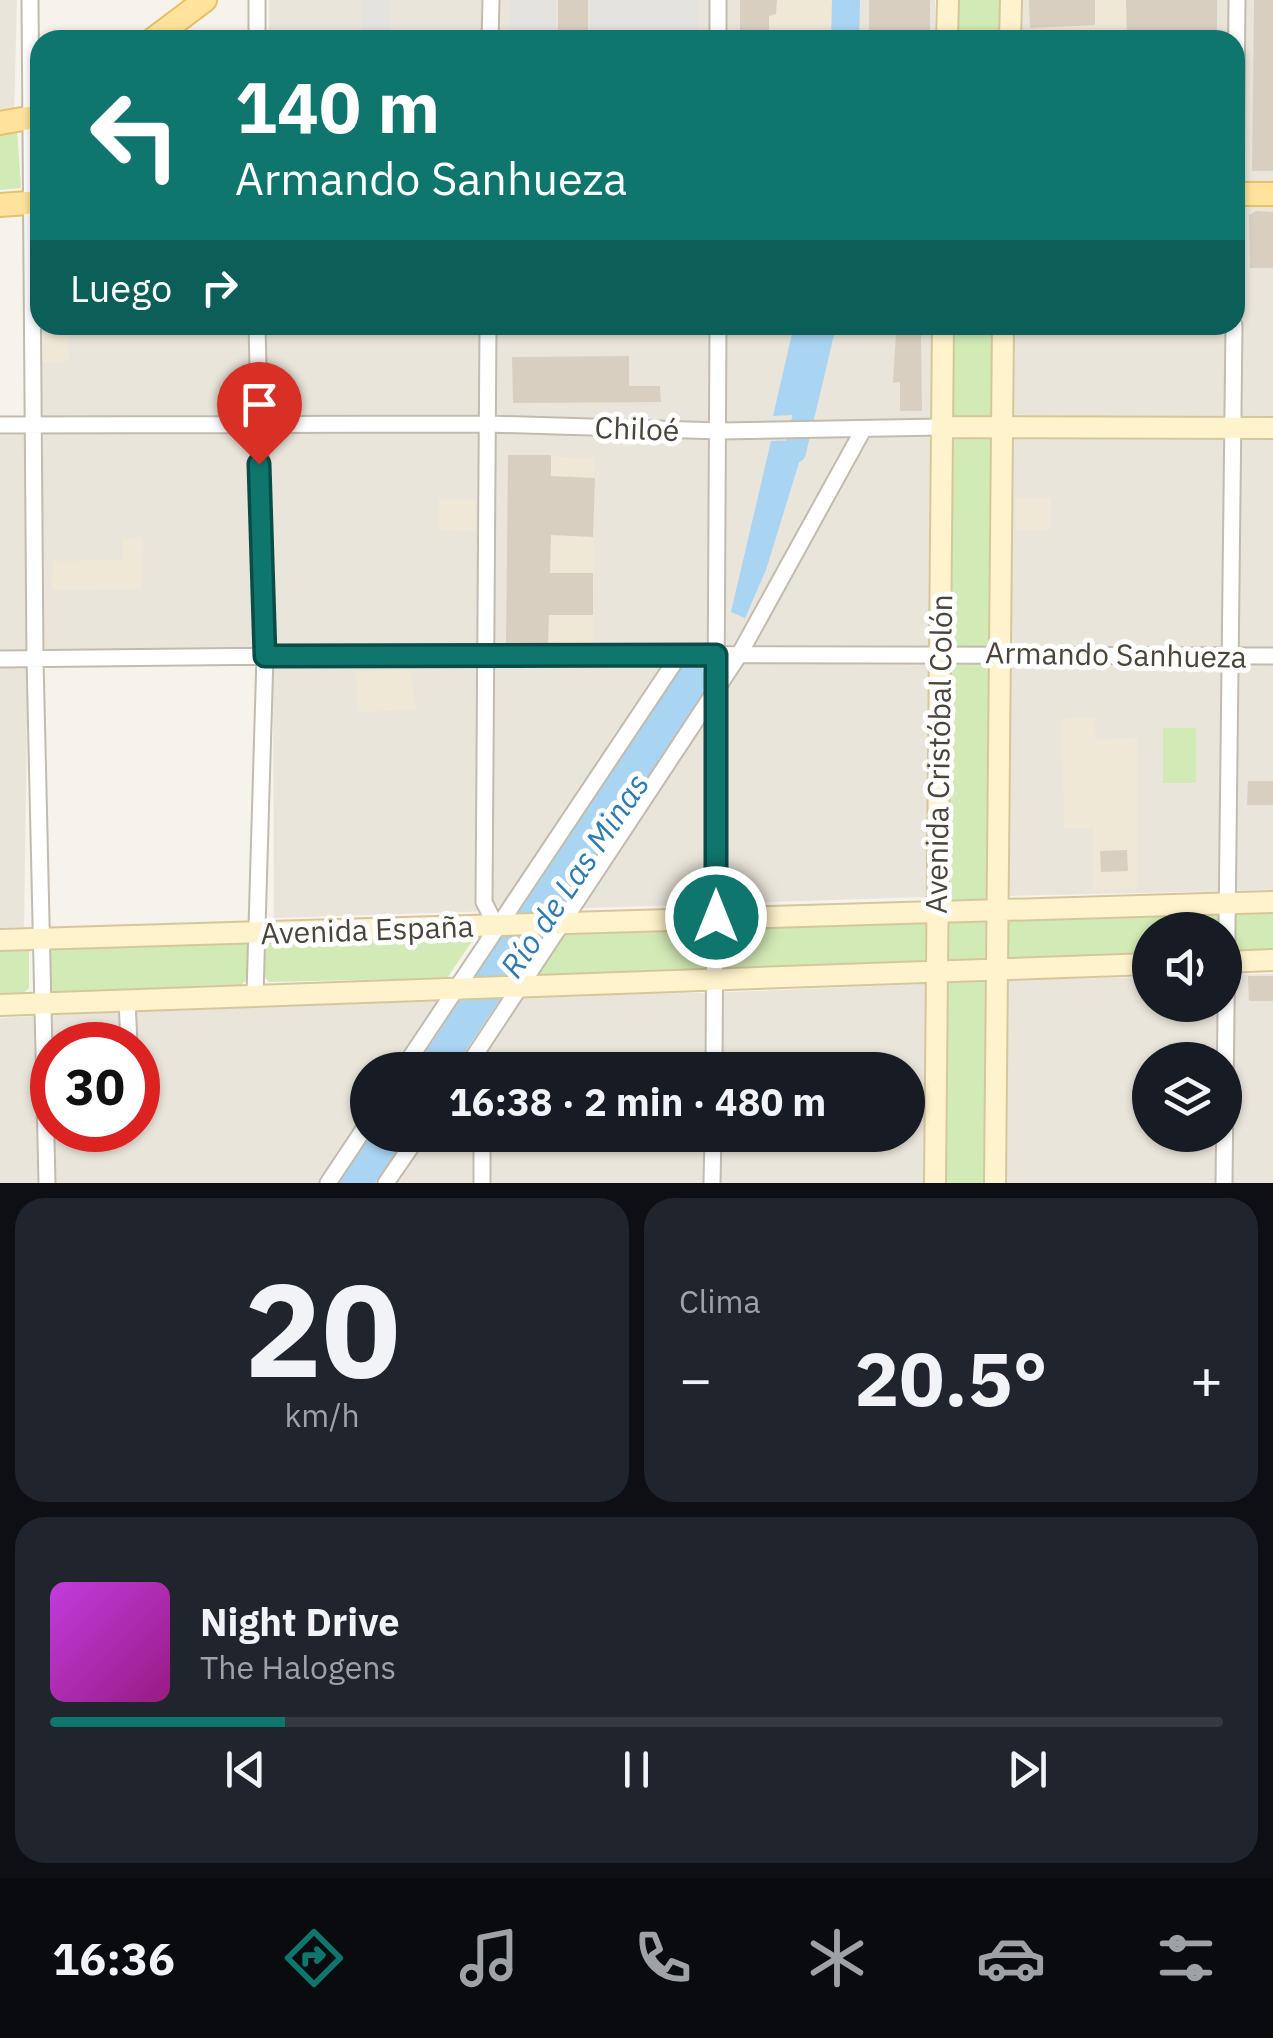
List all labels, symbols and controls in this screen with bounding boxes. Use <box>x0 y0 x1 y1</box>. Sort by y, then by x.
text: 140 m <box>235 61 440 152</box>
icon: left <box>70 70 200 200</box>
text: Armando Sanhueza <box>235 149 627 207</box>
icon: right <box>192 260 247 315</box>
text: Luego <box>70 263 172 312</box>
pin <box>217 362 302 465</box>
icon: arrive <box>232 377 287 432</box>
street label: Chiloé <box>594 407 680 449</box>
street label: Avenida Cristóbal Colón <box>916 594 960 914</box>
street label: Armando Sanhueza <box>985 632 1247 676</box>
water label: Río de Las Minas <box>490 765 658 985</box>
position arrow <box>664 865 768 969</box>
street label: Avenida España <box>260 906 474 952</box>
map controls <box>1132 912 1242 1152</box>
button: sound <box>1132 912 1242 1022</box>
speed limit sign: 30 <box>30 1022 160 1152</box>
button: layers <box>1132 1042 1242 1152</box>
text: 16:38 · 2 min · 480 m <box>449 1077 826 1126</box>
text: 20 <box>244 1244 400 1413</box>
text: Clima <box>679 1280 761 1322</box>
text: 20.5° <box>854 1329 1048 1427</box>
text: − <box>679 1343 712 1414</box>
text: + <box>1190 1343 1223 1414</box>
text: km/h <box>284 1394 360 1436</box>
text: Night Drive <box>200 1597 400 1646</box>
text: The Halogens <box>200 1646 396 1688</box>
icon: previous <box>218 1742 273 1797</box>
icon: pause <box>609 1742 664 1797</box>
icon: next <box>1000 1742 1055 1797</box>
icon: directions <box>279 1923 349 1993</box>
icon: music <box>454 1923 524 1993</box>
icon: phone <box>628 1923 698 1993</box>
icon: climate <box>802 1923 872 1993</box>
icon: car <box>976 1923 1046 1993</box>
icon: filters <box>1151 1923 1221 1993</box>
text: 16:36 <box>52 1929 175 1987</box>

